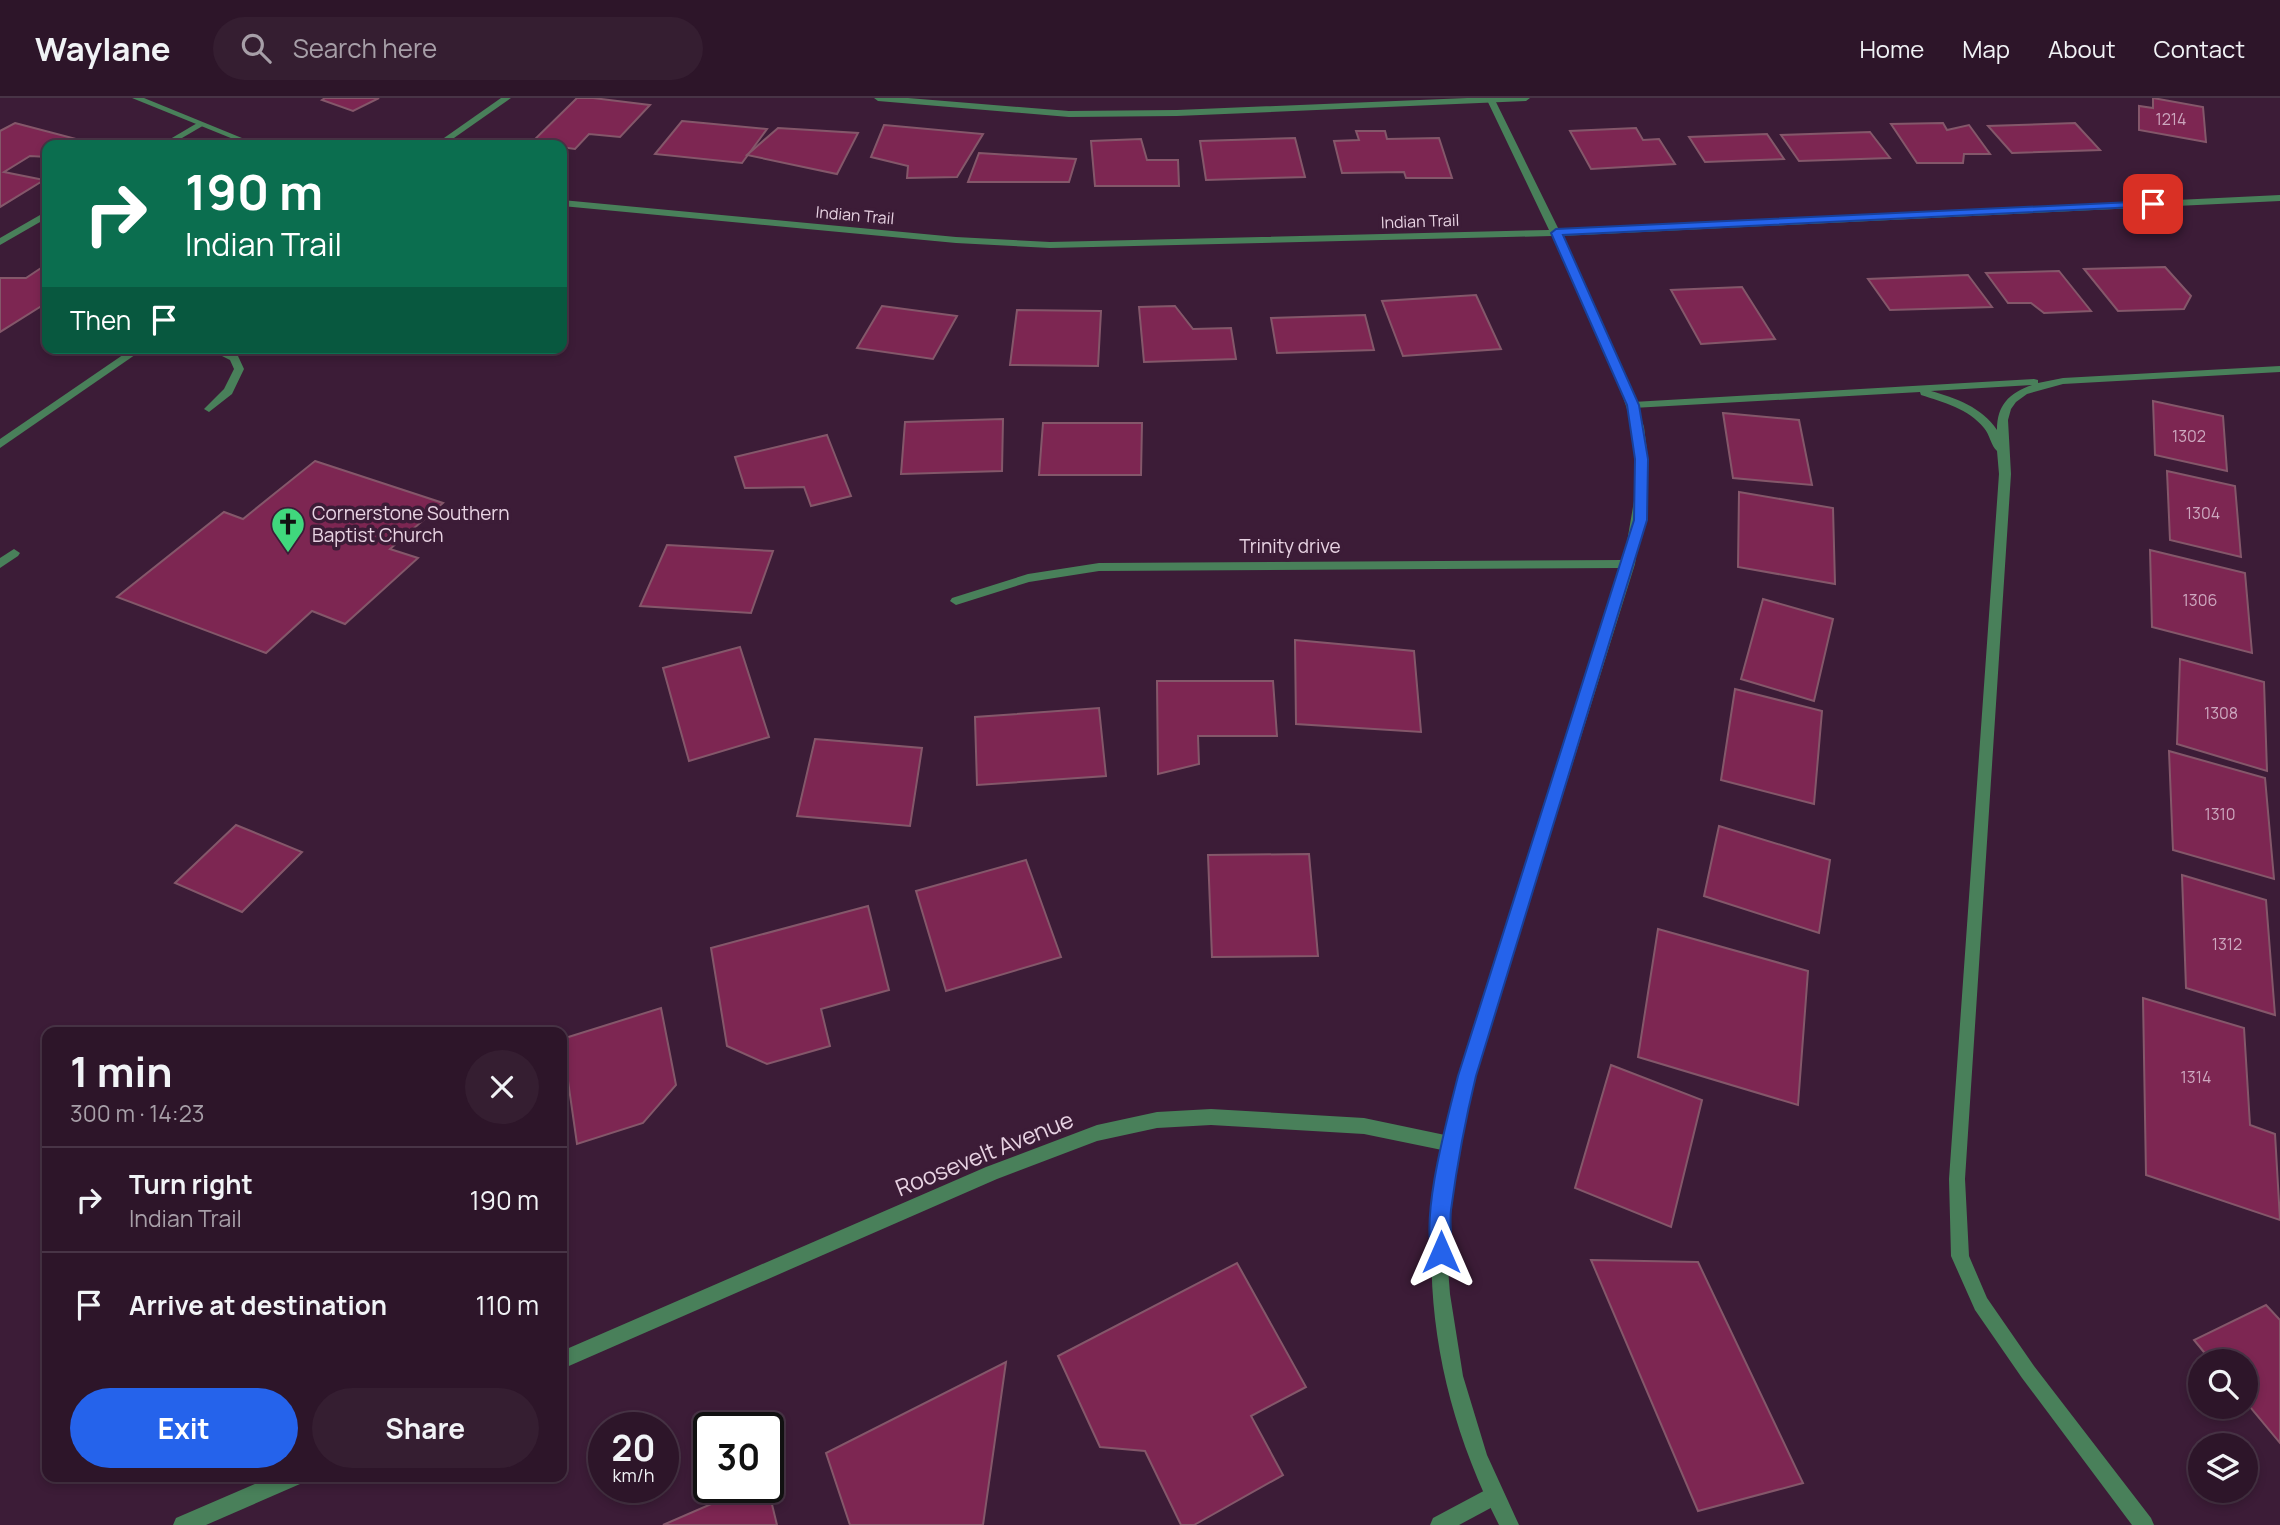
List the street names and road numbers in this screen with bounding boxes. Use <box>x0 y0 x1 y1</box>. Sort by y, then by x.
street label: Indian Trail <box>815 201 895 229</box>
street label: Indian Trail <box>1380 209 1460 233</box>
street label: Trinity drive <box>1239 533 1341 559</box>
street label: Roosevelt Avenue <box>890 1103 1078 1203</box>

